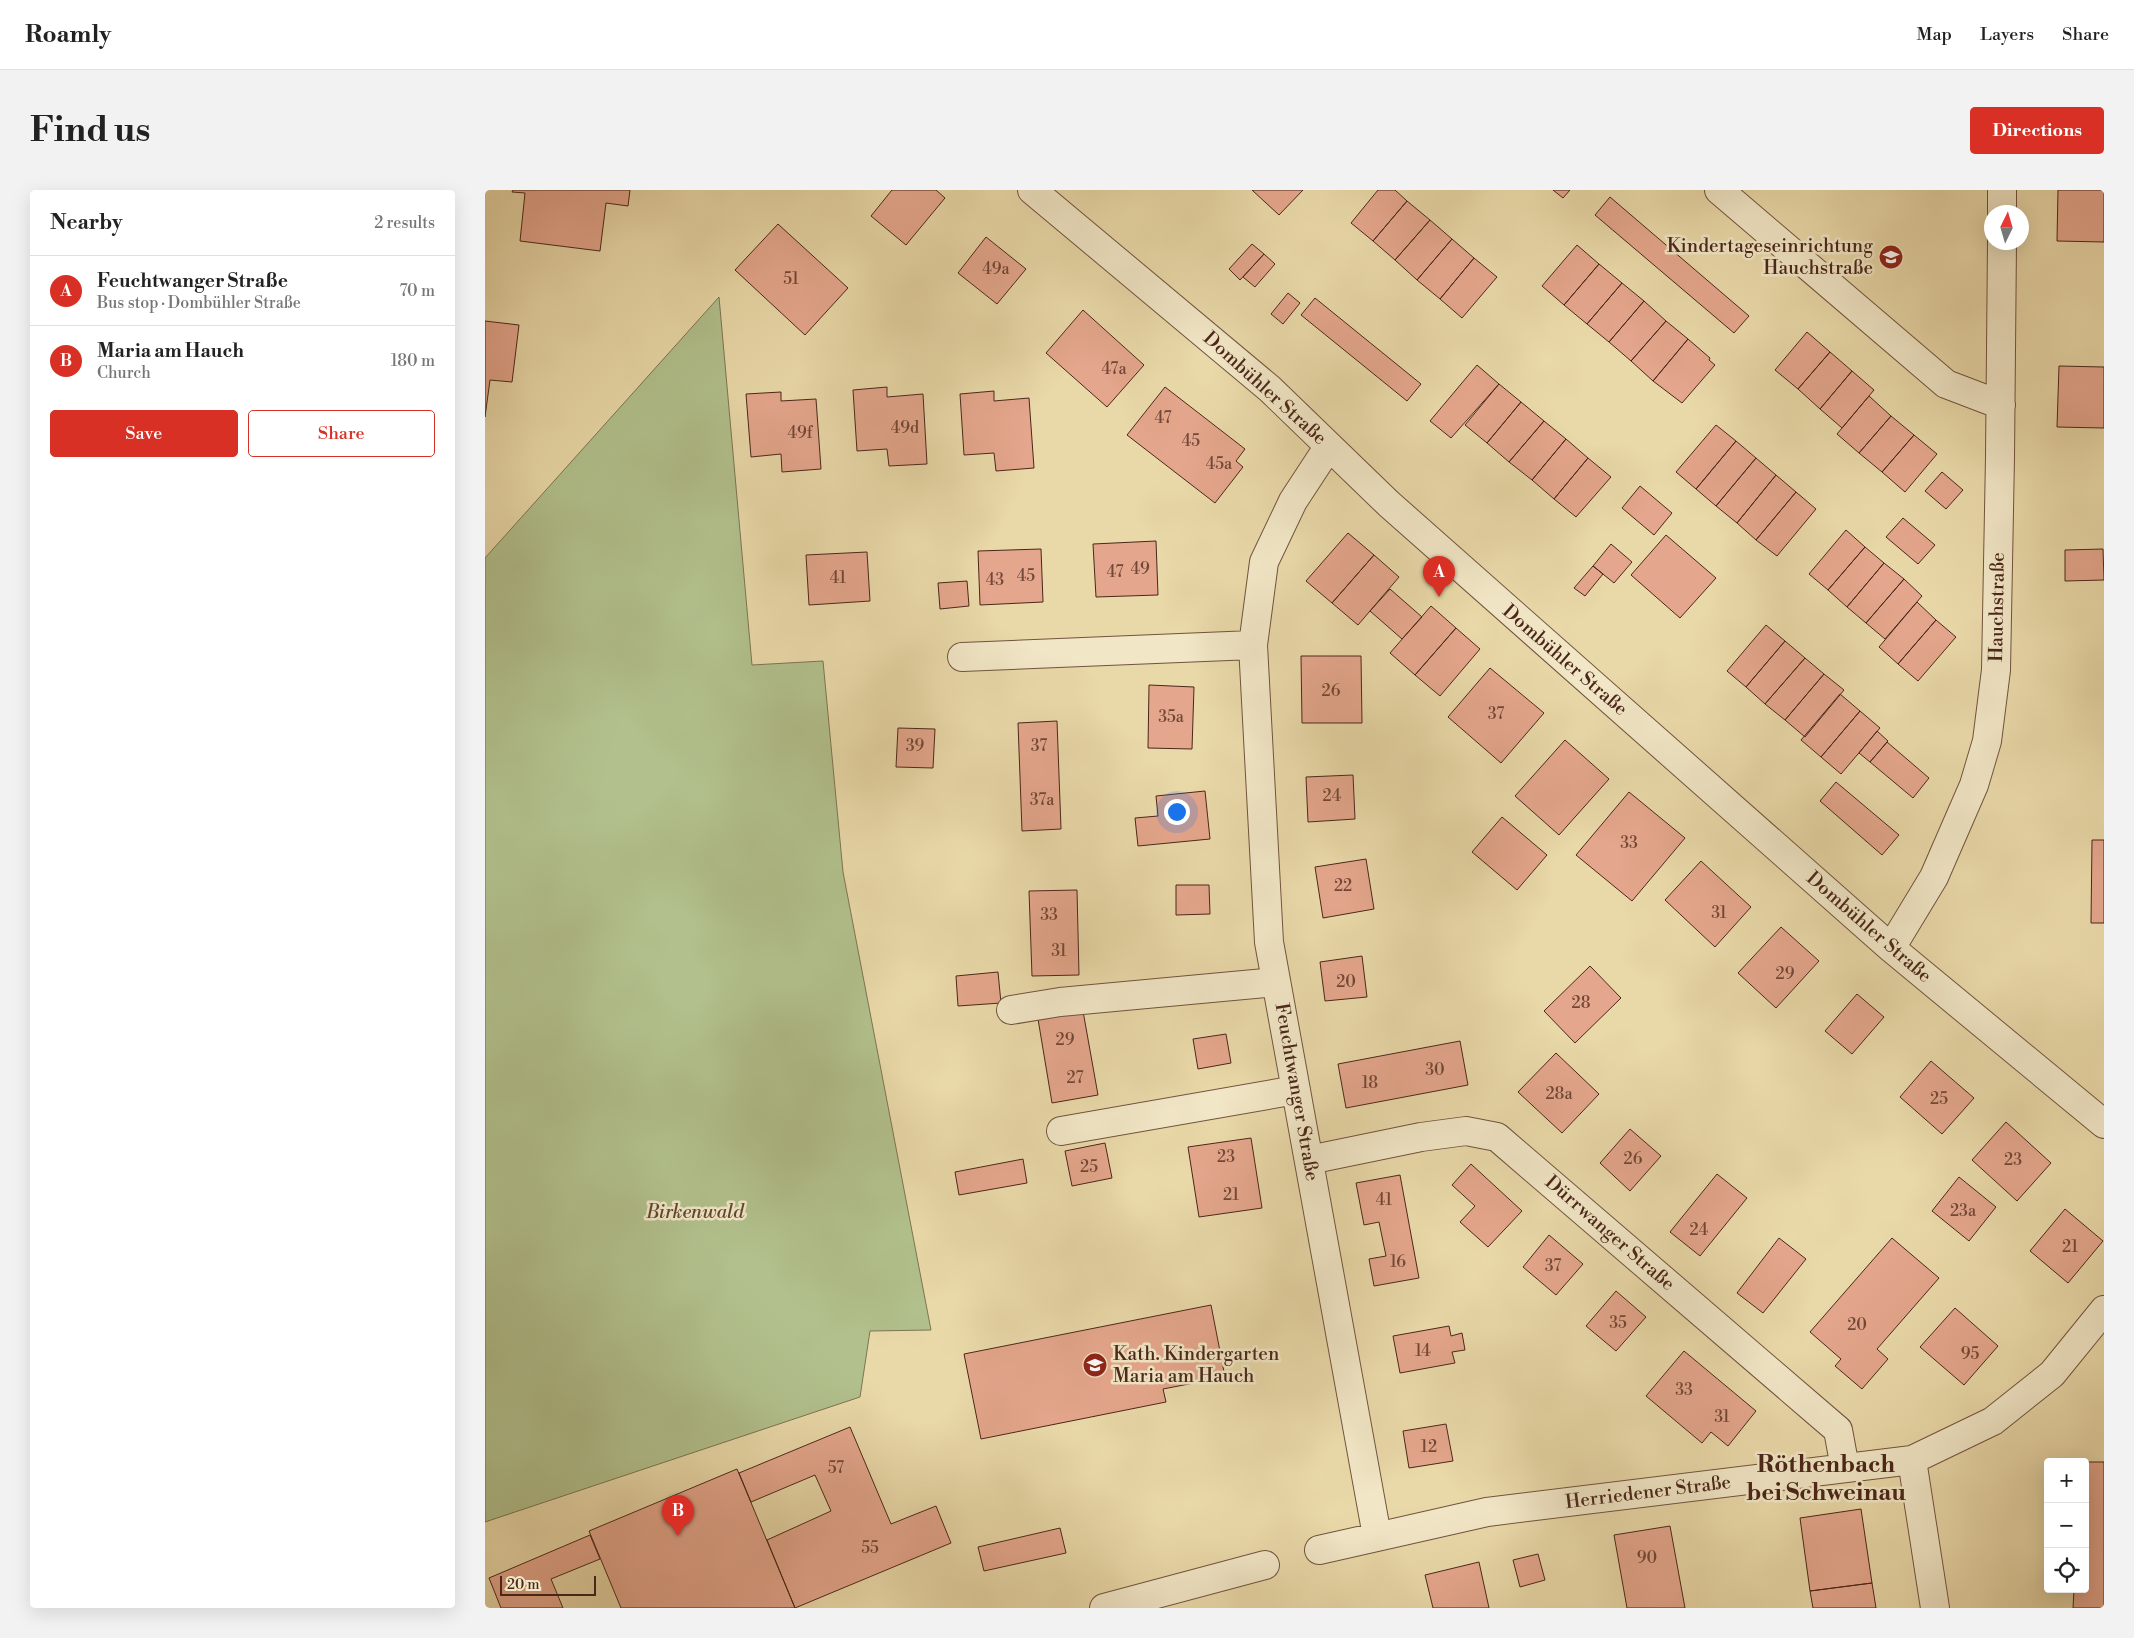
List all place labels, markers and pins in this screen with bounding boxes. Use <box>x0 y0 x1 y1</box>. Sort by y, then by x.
place label: Kindertageseinrichtung Hauchstraße <box>1667 234 1873 280</box>
school or university icon: Kindertageseinrichtung Hauchstraße <box>1878 244 1904 270</box>
pin: A <box>1423 556 1455 597</box>
place label: Kath. Kindergarten Maria am Hauch <box>1113 1342 1279 1388</box>
school or university icon: Kath. Kindergarten Maria am Hauch <box>1082 1352 1108 1378</box>
pin: B <box>662 1495 694 1536</box>

